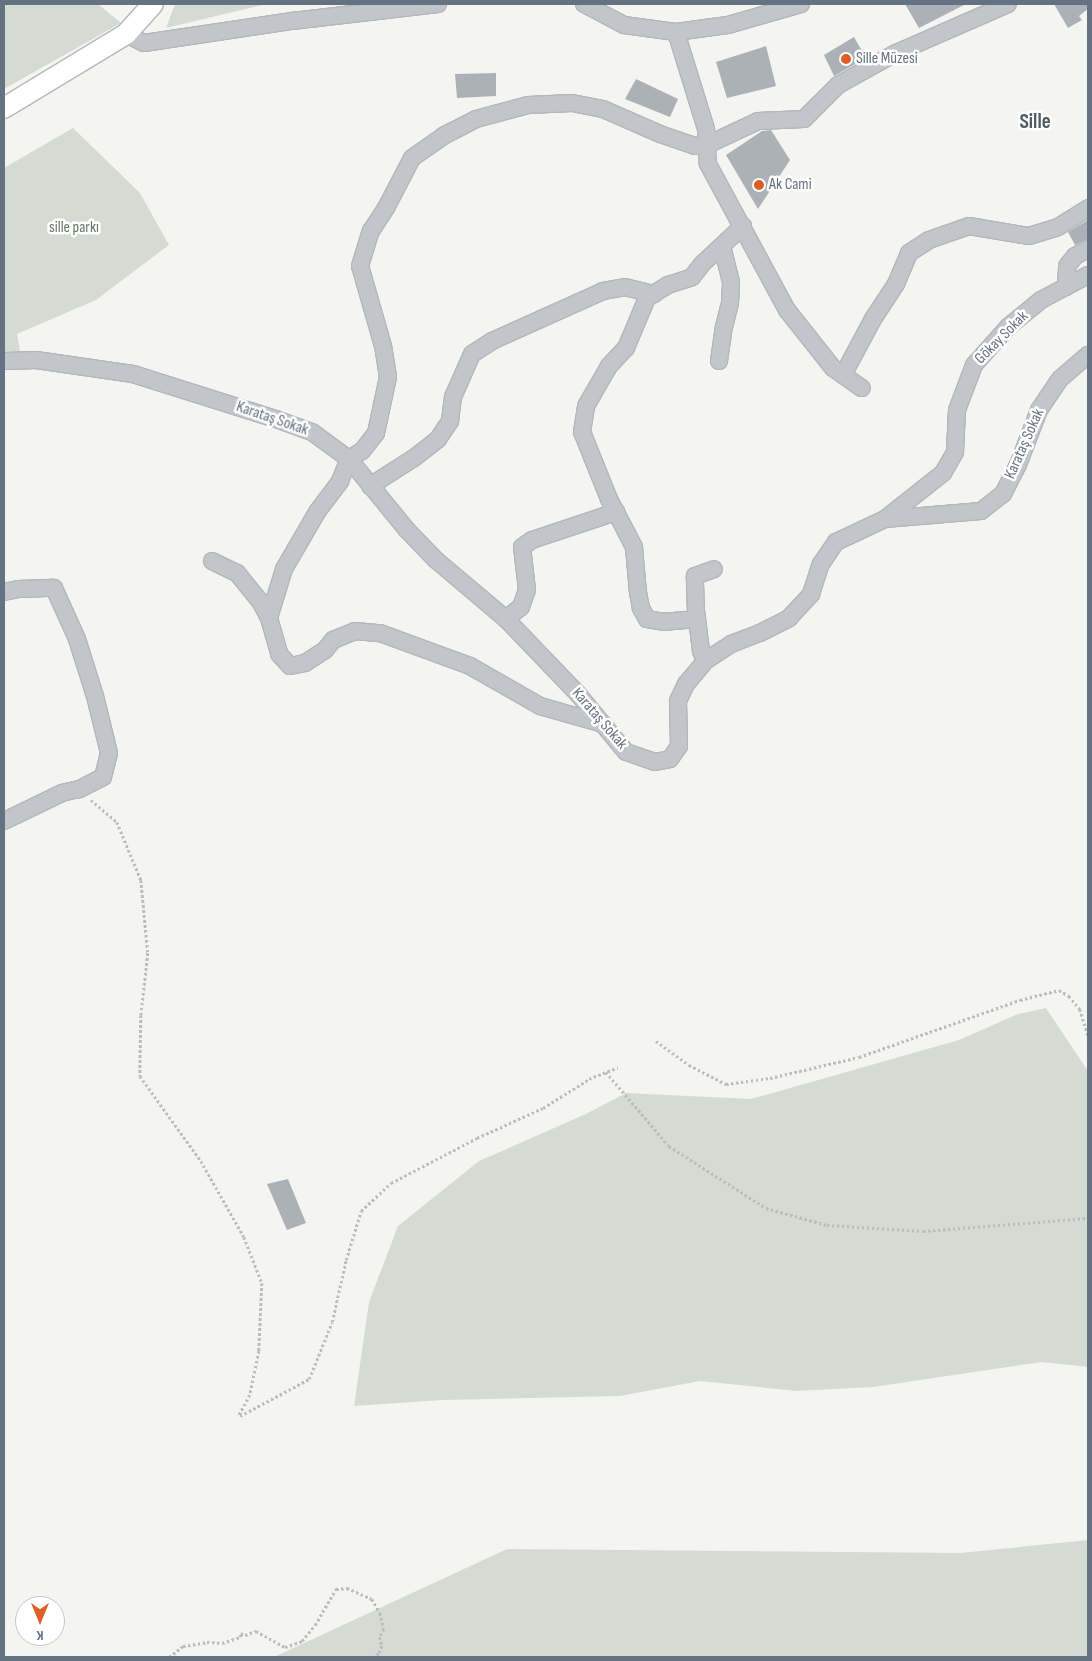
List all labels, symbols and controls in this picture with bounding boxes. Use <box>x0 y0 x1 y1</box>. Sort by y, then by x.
place label: Sille Müzesi <box>856 49 918 69</box>
marker: Sille Müzesi <box>840 53 852 65</box>
district label: Sille <box>1019 109 1051 135</box>
place label: Ak Cami <box>769 175 812 195</box>
marker: Ak Cami <box>753 179 765 191</box>
park label: sille parkı <box>49 218 99 238</box>
street label: Gökay Sokak <box>971 307 1033 369</box>
street label: Karataş Sokak <box>233 398 311 440</box>
street label: Karataş Sokak <box>1001 406 1049 482</box>
street label: Karataş Sokak <box>567 684 631 754</box>
north arrow <box>15 1596 65 1646</box>
text: K <box>37 1627 43 1644</box>

